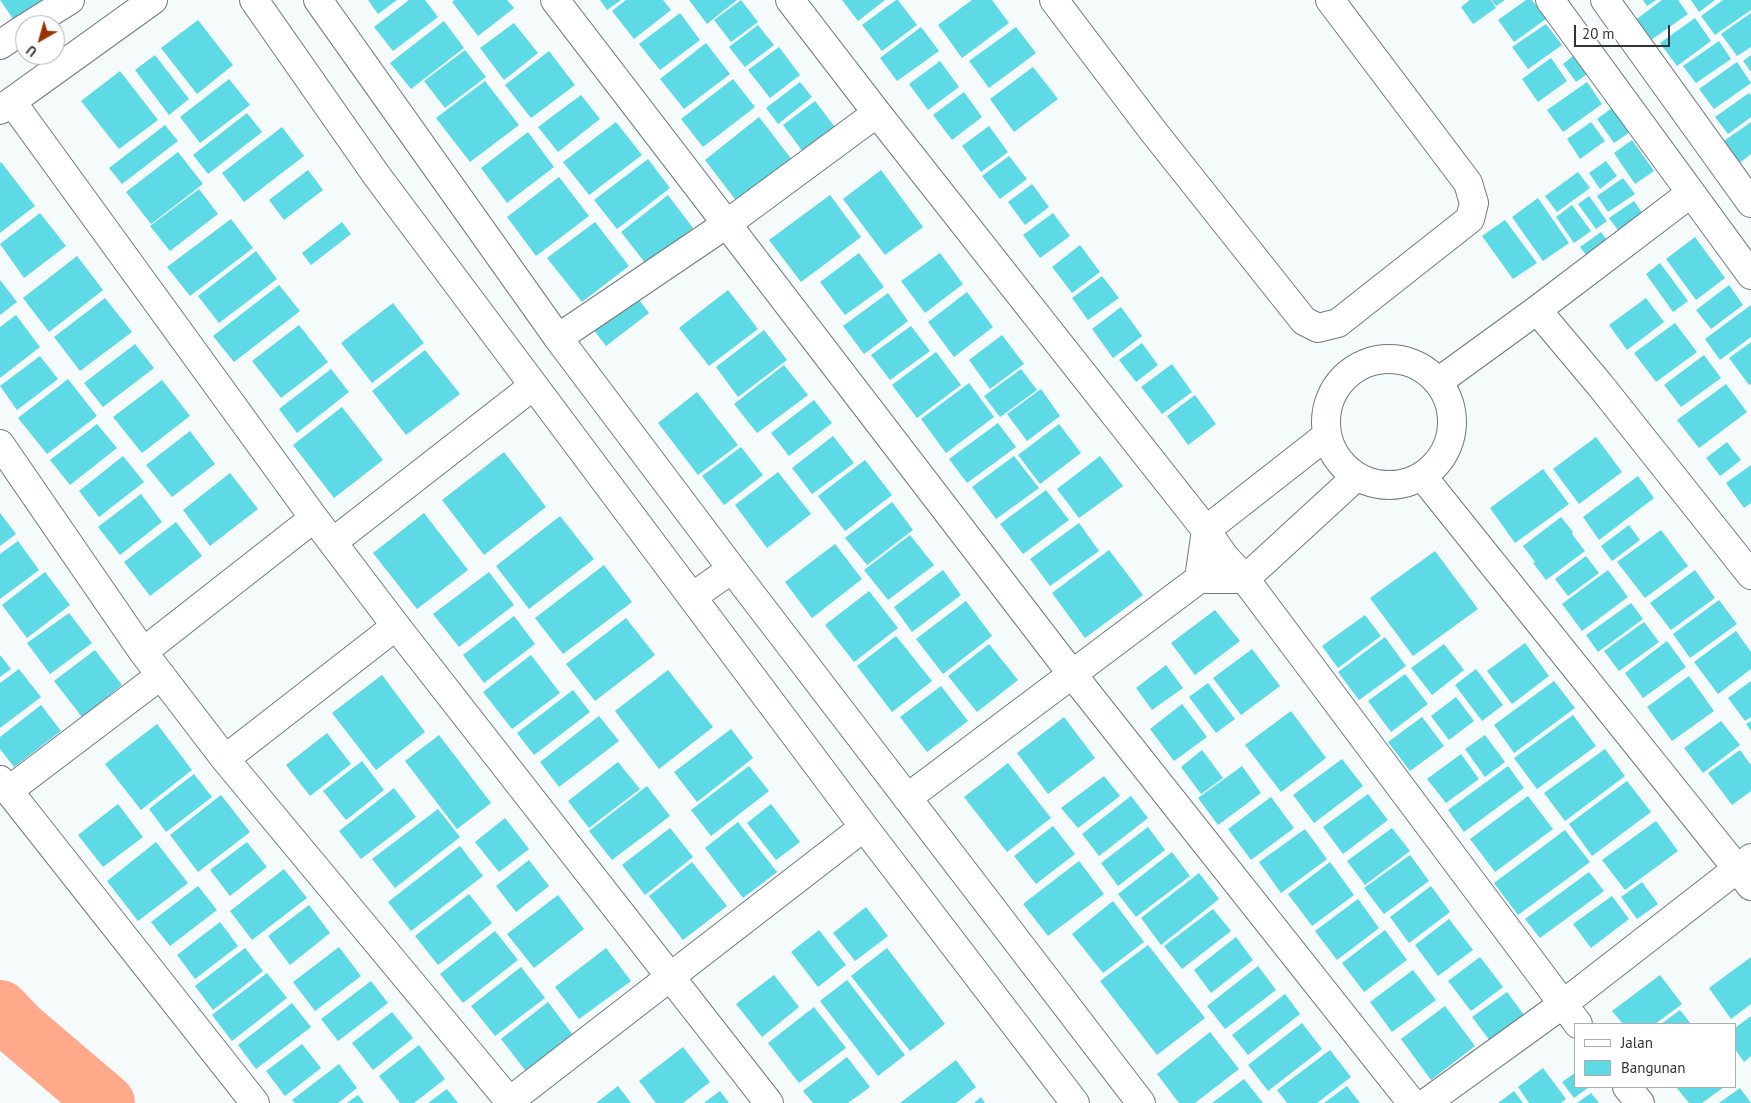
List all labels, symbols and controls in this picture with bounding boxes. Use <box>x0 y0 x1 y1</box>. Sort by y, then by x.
north arrow <box>15 15 65 65</box>
scale bar <box>1576 15 1672 47</box>
text: 20 m <box>1582 24 1615 43</box>
text: U <box>22 41 40 61</box>
legend <box>1574 1023 1736 1088</box>
text: Jalan <box>1621 1033 1653 1052</box>
text: Bangunan <box>1621 1058 1685 1077</box>

